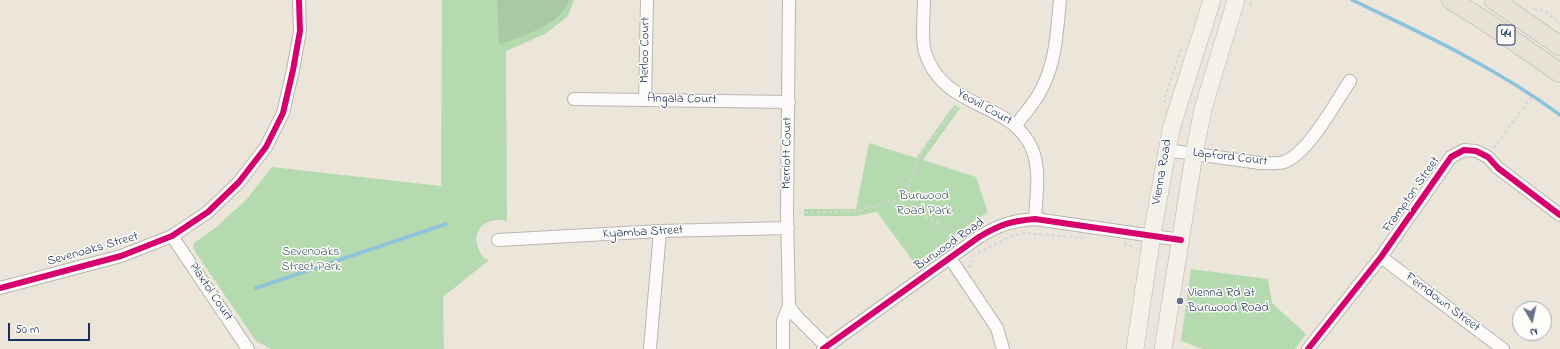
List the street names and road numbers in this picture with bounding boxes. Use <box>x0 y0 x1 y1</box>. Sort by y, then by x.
street label: Merloo Court <box>638 17 654 83</box>
road number: 44 <box>1497 25 1515 45</box>
street label: Yeovil Court <box>954 86 1014 130</box>
street label: Angala Court <box>647 92 717 108</box>
street label: Merriott Court <box>780 117 796 189</box>
street label: Vienna Road <box>1150 138 1176 206</box>
street label: Lapford Court <box>1192 146 1268 170</box>
street label: Frampton Street <box>1380 154 1444 236</box>
street label: Burwood Road <box>912 215 988 275</box>
street label: Kyamba Street <box>602 223 684 243</box>
street label: Sevenoaks Street <box>46 230 140 270</box>
street label: Plaxtol Court <box>185 260 235 324</box>
street label: Ferndown Street <box>1401 270 1483 336</box>

